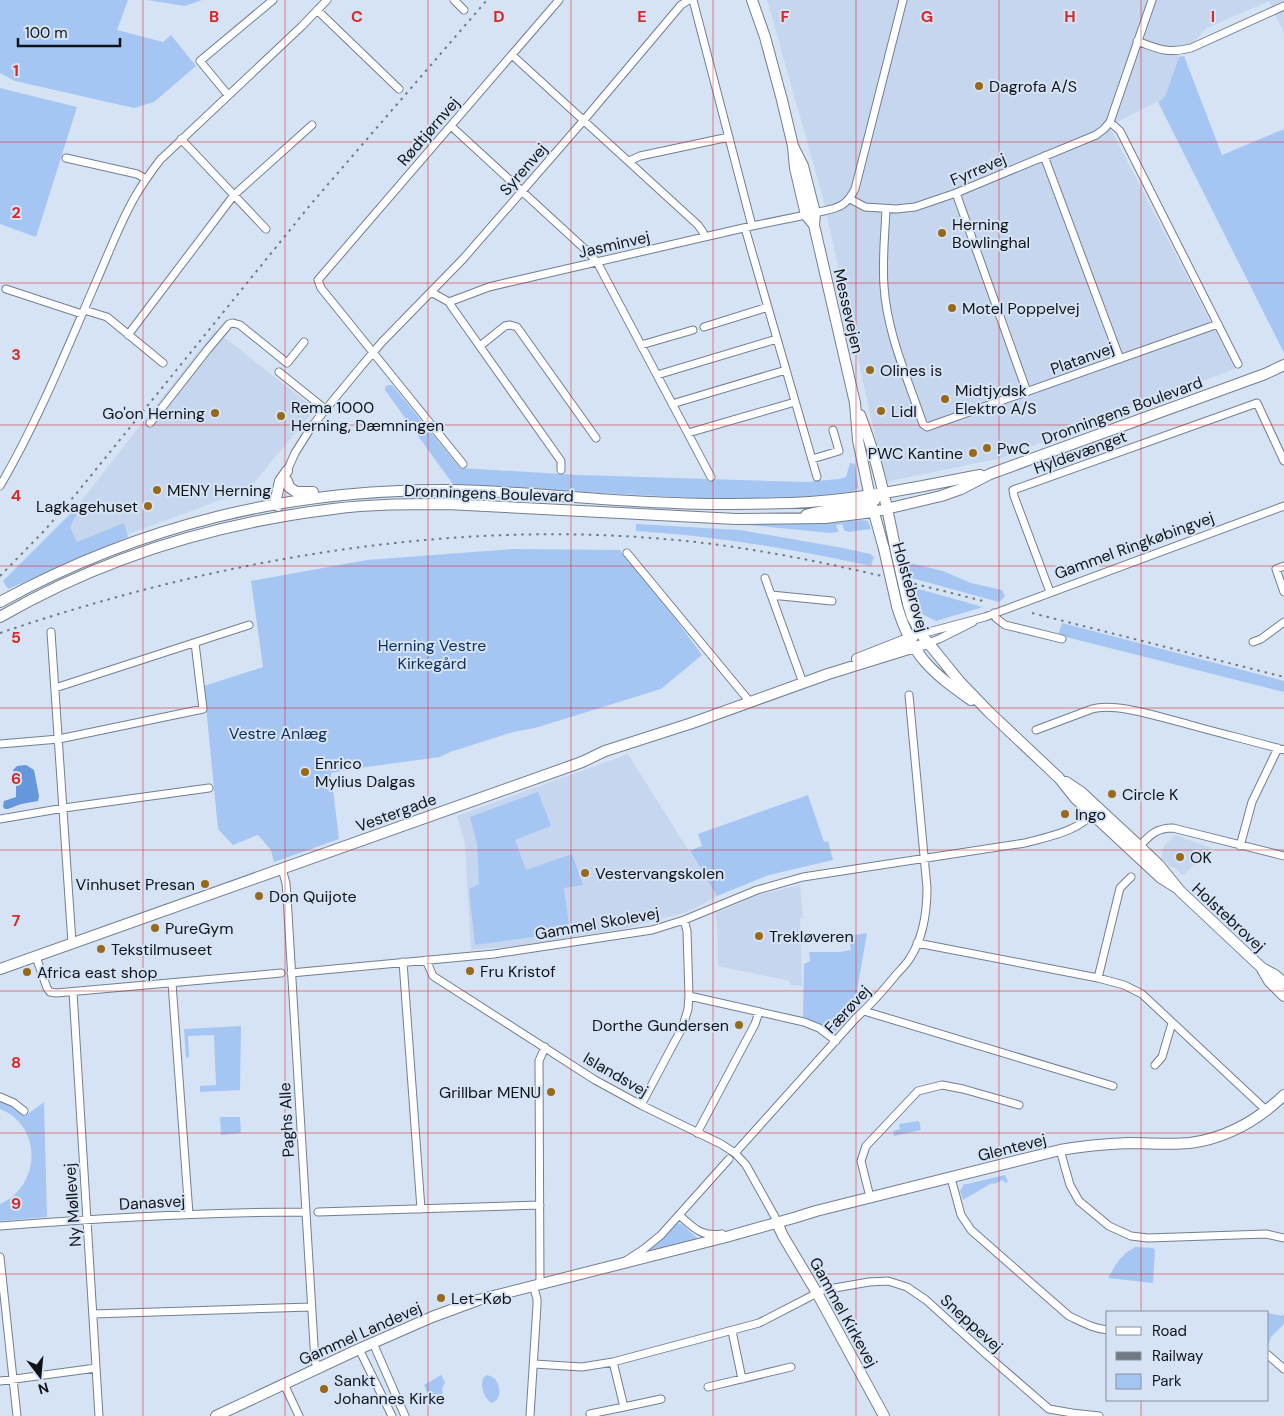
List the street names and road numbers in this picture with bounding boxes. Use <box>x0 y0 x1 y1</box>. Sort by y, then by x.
street label: Rødtjørnvej <box>393 92 464 170</box>
street label: Syrenvej <box>495 139 552 200</box>
street label: Fyrrevej <box>947 148 1009 191</box>
street label: Jasminvej <box>576 226 652 263</box>
street label: Messevejen <box>829 267 868 356</box>
street label: Platanvej <box>1047 337 1117 380</box>
street label: Dronningens Boulevard <box>1039 372 1205 449</box>
street label: Hyldevænget <box>1031 426 1130 479</box>
street label: Dronningens Boulevard <box>404 480 574 507</box>
street label: Gammel Ringkøbingvej <box>1051 507 1217 584</box>
street label: Holstebrovej <box>888 540 933 634</box>
street label: Vestergade <box>353 788 439 837</box>
street label: Holstebrovej <box>1188 878 1270 957</box>
street label: Gammel Skolevej <box>533 902 661 945</box>
street label: Færøvej <box>820 981 875 1038</box>
street label: Islandsvej <box>579 1047 652 1101</box>
street label: Paghs Alle <box>274 1082 299 1158</box>
street label: Glentevej <box>976 1129 1049 1166</box>
street label: Ny Møllevej <box>59 1162 86 1248</box>
street label: Danasvej <box>118 1190 186 1215</box>
street label: Gammel Kirkevej <box>805 1254 882 1371</box>
street label: Sneppevej <box>936 1290 1007 1357</box>
street label: Gammel Landevej <box>295 1297 425 1370</box>

